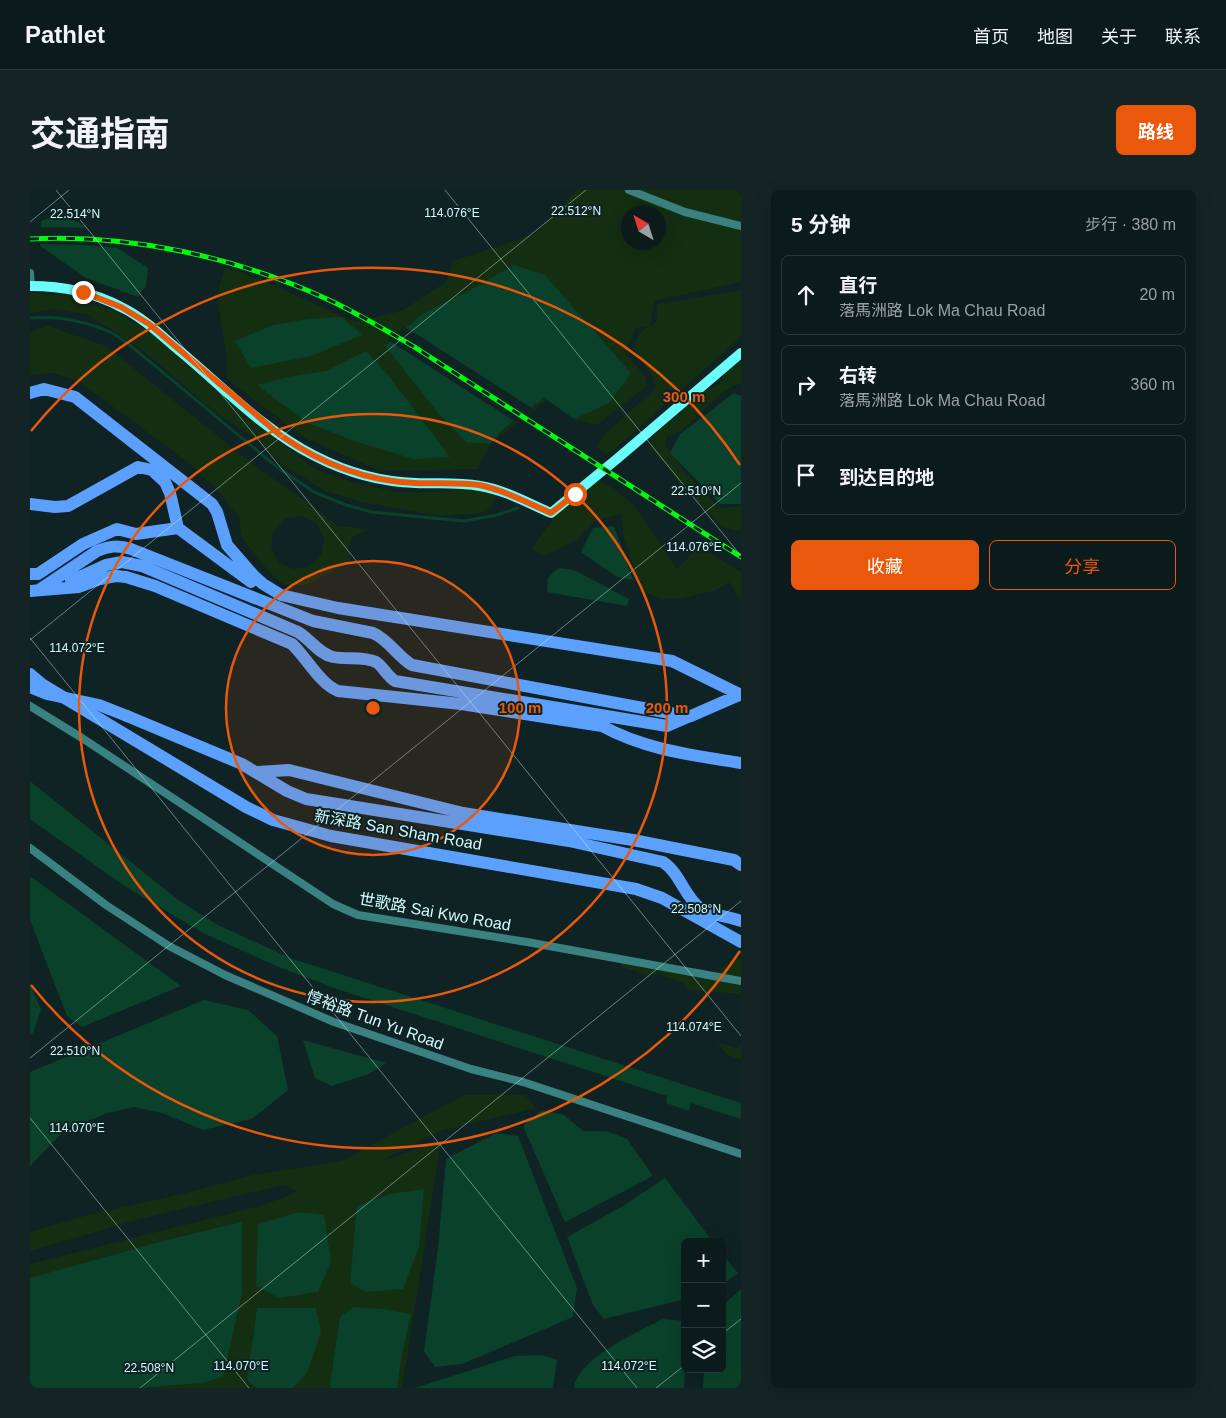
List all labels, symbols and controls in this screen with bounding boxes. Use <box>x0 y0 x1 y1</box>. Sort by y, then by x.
text: Pathlet <box>25 21 105 48</box>
text: 首页 <box>973 27 1009 47</box>
text: 地图 <box>1037 27 1073 47</box>
text: 关于 <box>1101 27 1137 47</box>
text: 联系 <box>1165 27 1201 47</box>
button: 路线 <box>1116 105 1196 155</box>
text: 交通指南 <box>30 114 170 153</box>
text: 22.512°N <box>551 204 601 218</box>
north arrow <box>621 205 666 250</box>
text: 114.076°E <box>424 206 480 220</box>
text: 22.514°N <box>50 207 100 221</box>
text: 5 分钟 <box>791 213 851 236</box>
text: 步行 · 380 m <box>1085 216 1176 233</box>
text: 直行 <box>839 275 877 296</box>
route end <box>72 281 95 304</box>
icon: ahead <box>792 281 820 309</box>
text: 20 m <box>1139 286 1175 303</box>
text: 落馬洲路 Lok Ma Chau Road <box>839 302 1045 319</box>
text: 右转 <box>839 365 877 386</box>
icon: right <box>792 371 820 399</box>
text: 360 m <box>1131 376 1175 393</box>
text: 300 m <box>663 388 705 405</box>
text: 落馬洲路 Lok Ma Chau Road <box>839 392 1045 409</box>
icon: arrive <box>792 461 820 489</box>
text: 到达目的地 <box>839 467 934 488</box>
route start <box>564 483 587 506</box>
text: 22.510°N <box>671 484 721 498</box>
text: 114.076°E <box>666 540 722 554</box>
button: 收藏 <box>791 540 979 590</box>
button: 分享 <box>989 540 1176 590</box>
text: 114.072°E <box>49 641 105 655</box>
centre of rings <box>364 699 382 717</box>
text: 100 m <box>499 699 541 716</box>
text: 200 m <box>646 699 688 716</box>
street label: 新深路 San Sham Road <box>313 807 483 853</box>
street label: 世歌路 Sai Kwo Road <box>358 890 512 934</box>
text: 22.508°N <box>671 902 721 916</box>
street label: 惇裕路 Tun Yu Road <box>304 987 446 1053</box>
text: 114.074°E <box>666 1020 722 1034</box>
text: 22.510°N <box>50 1044 100 1058</box>
text: 114.070°E <box>49 1121 105 1135</box>
map controls <box>681 1238 726 1373</box>
button: + <box>681 1238 726 1283</box>
button: − <box>681 1283 726 1328</box>
button: layers <box>681 1328 726 1373</box>
text: 114.070°E <box>213 1359 269 1373</box>
text: 114.072°E <box>601 1359 657 1373</box>
text: 22.508°N <box>124 1361 174 1375</box>

